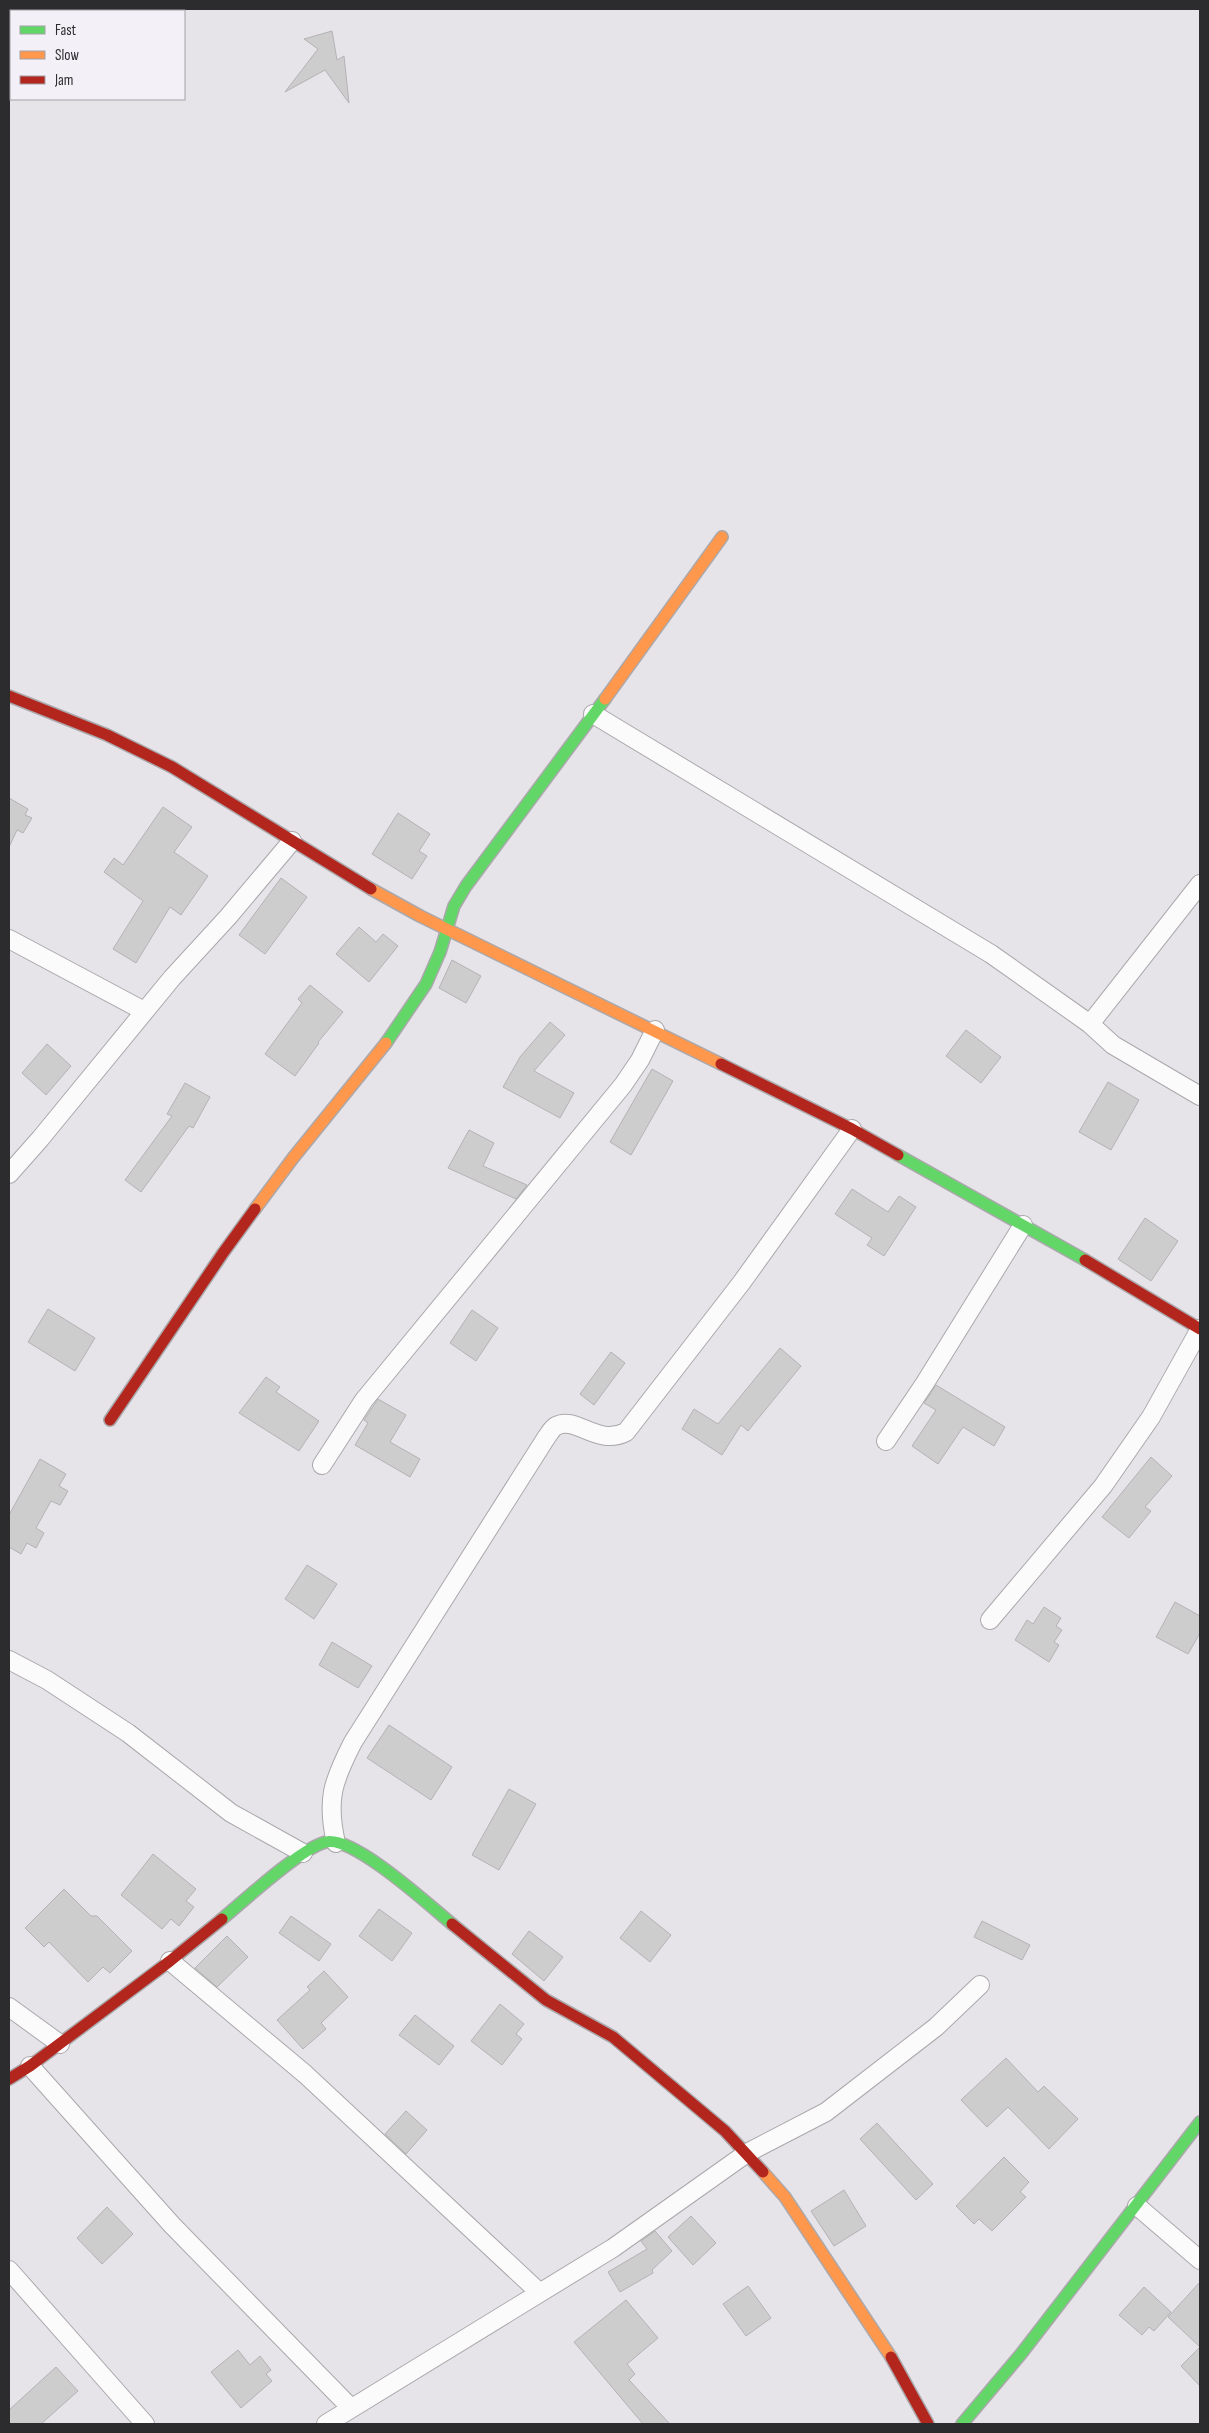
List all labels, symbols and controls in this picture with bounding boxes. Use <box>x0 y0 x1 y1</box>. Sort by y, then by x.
legend <box>10 10 185 100</box>
text: Fast <box>55 21 77 40</box>
text: Slow <box>55 46 79 65</box>
text: Jam <box>54 71 73 90</box>

